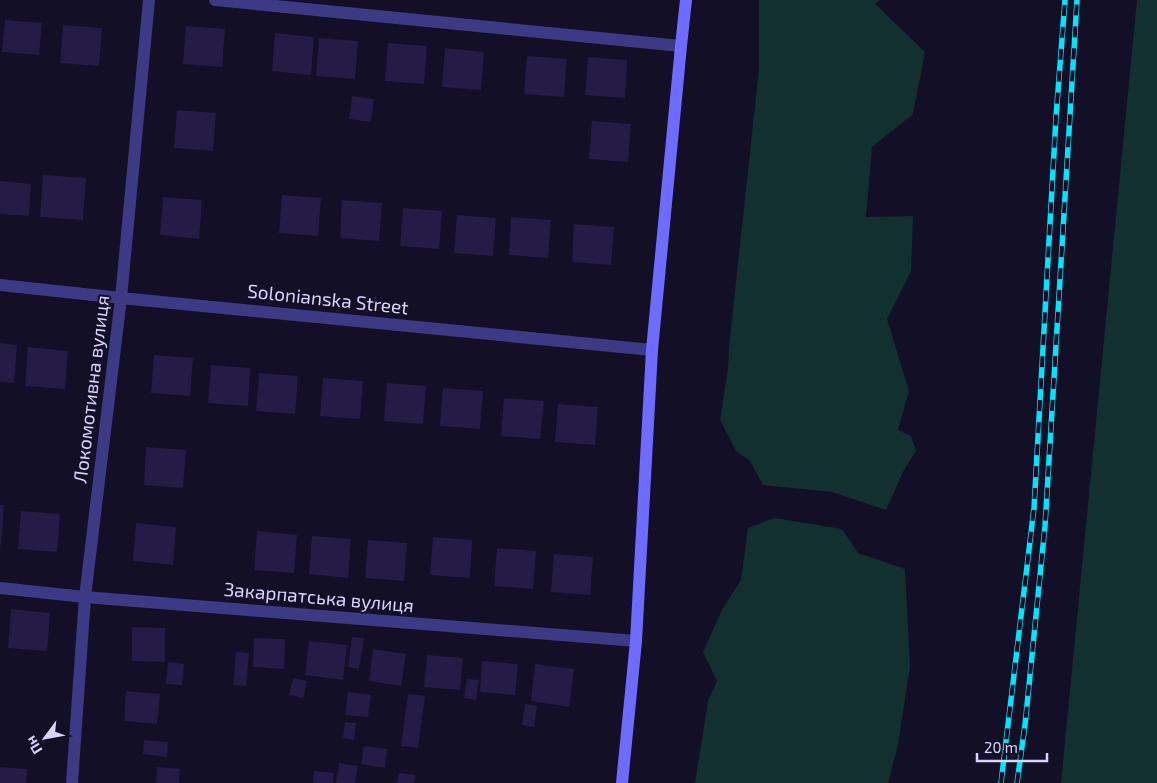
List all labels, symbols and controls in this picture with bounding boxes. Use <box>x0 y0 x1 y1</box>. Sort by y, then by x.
street label: Solonianska Street <box>246 279 410 318</box>
street label: Локомотивна вулиця <box>68 294 114 484</box>
street label: Закарпатська вулиця <box>223 577 415 617</box>
north arrow <box>20 713 70 763</box>
scale bar <box>977 730 1047 762</box>
text: Пн <box>22 733 46 757</box>
text: 20 m <box>984 738 1018 756</box>

